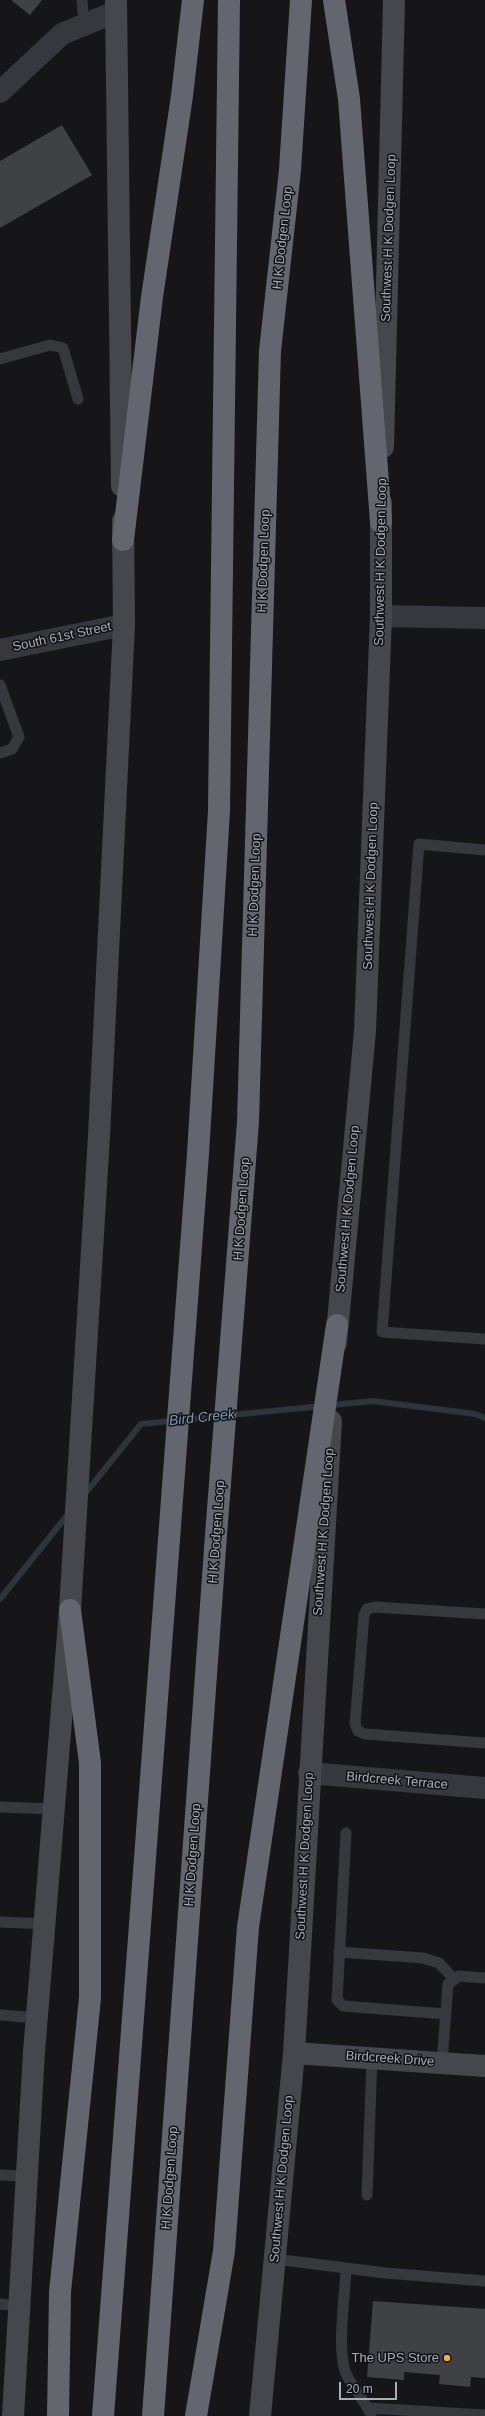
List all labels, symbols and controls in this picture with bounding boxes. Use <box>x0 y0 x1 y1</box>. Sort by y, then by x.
street label: Southwest H K Dodgen Loop <box>378 154 400 322</box>
street label: H K Dodgen Loop <box>270 186 296 290</box>
street label: Southwest H K Dodgen Loop <box>372 478 390 646</box>
street label: H K Dodgen Loop <box>254 509 274 613</box>
street label: South 61st Street <box>11 619 113 655</box>
street label: Southwest H K Dodgen Loop <box>360 802 382 970</box>
street label: H K Dodgen Loop <box>245 833 265 937</box>
street label: Southwest H K Dodgen Loop <box>333 1125 363 1293</box>
street label: H K Dodgen Loop <box>231 1157 253 1261</box>
water label: Bird Creek <box>168 1406 236 1430</box>
street label: Southwest H K Dodgen Loop <box>310 1448 338 1616</box>
street label: H K Dodgen Loop <box>206 1480 228 1584</box>
street label: Birdcreek Terrace <box>346 1769 448 1793</box>
street label: Southwest H K Dodgen Loop <box>293 1772 317 1940</box>
street label: H K Dodgen Loop <box>182 1803 204 1907</box>
street label: Birdcreek Drive <box>345 2048 435 2070</box>
street label: Southwest H K Dodgen Loop <box>267 2095 297 2263</box>
street label: H K Dodgen Loop <box>159 2126 181 2230</box>
place label: The UPS Store <box>352 2350 439 2366</box>
marker: The UPS Store <box>442 2353 452 2363</box>
scale bar <box>341 2374 399 2400</box>
text: 20 m <box>346 2382 373 2396</box>

